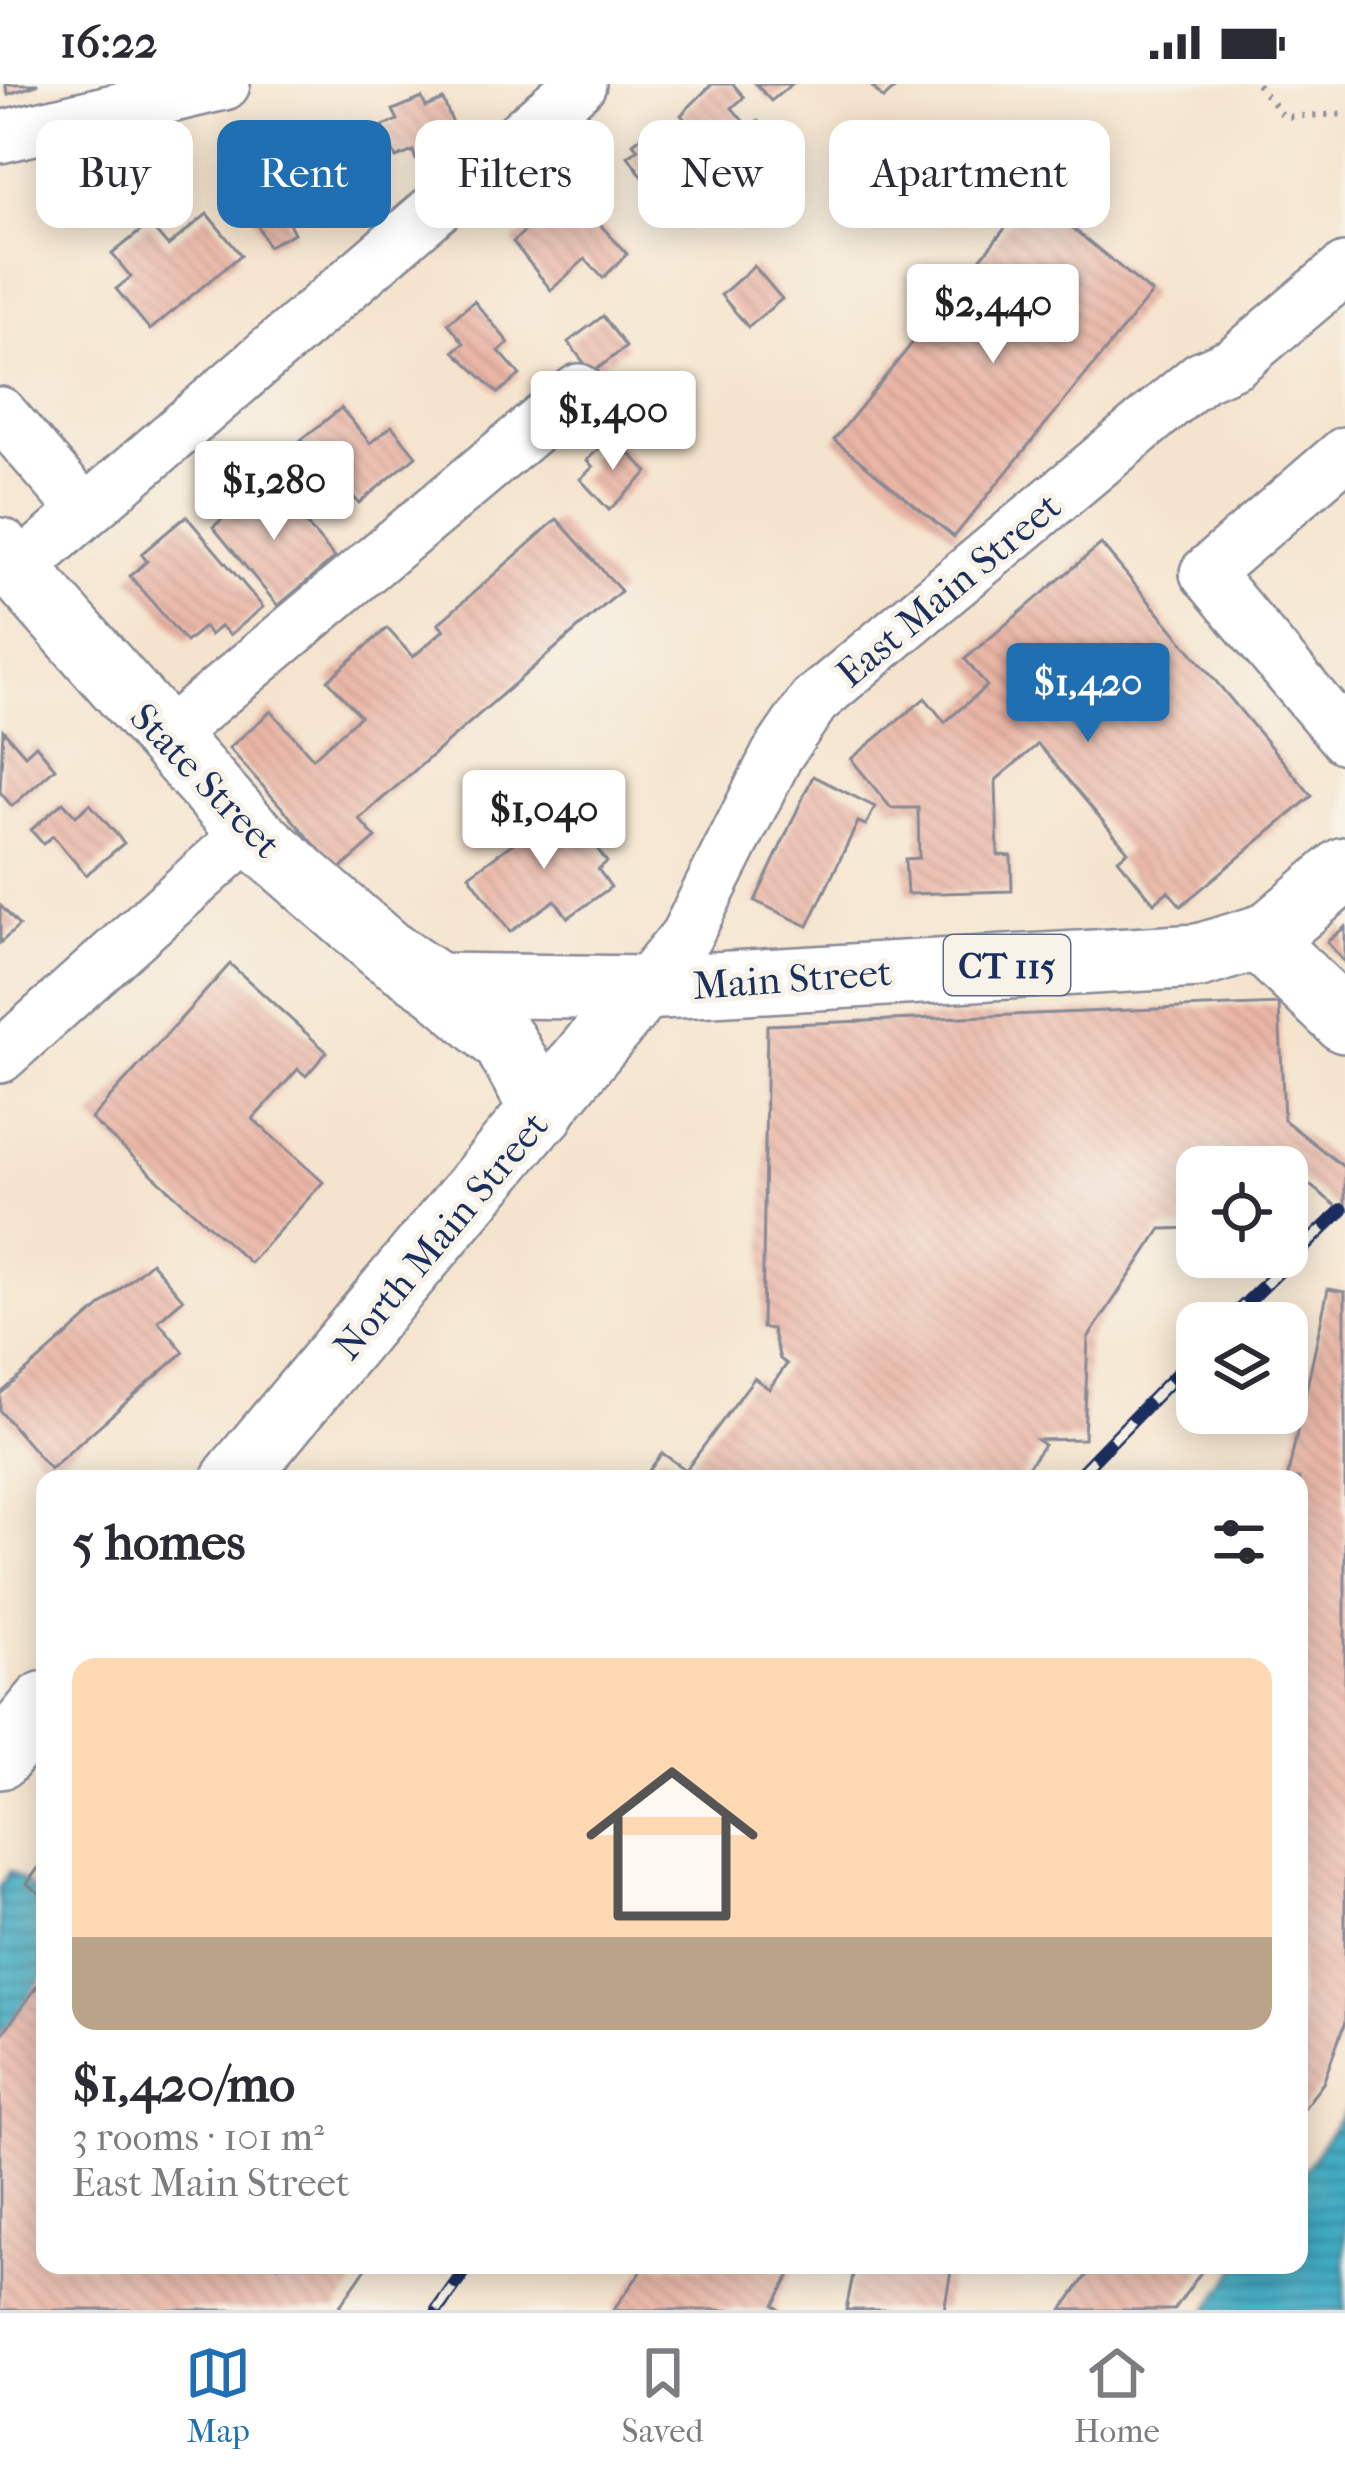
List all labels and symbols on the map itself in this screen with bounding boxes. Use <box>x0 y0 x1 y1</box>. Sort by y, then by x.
pin: $2,440 <box>895 264 1091 366</box>
pin: $1,400 <box>515 371 711 473</box>
pin: $1,280 <box>176 441 372 543</box>
street label: East Main Street <box>827 483 1070 697</box>
pin: $1,420 <box>990 643 1186 745</box>
street label: State Street <box>120 694 290 867</box>
pin: $1,040 <box>446 770 642 872</box>
road number: CT 115 <box>944 935 1070 995</box>
street label: Main Street <box>691 949 893 1009</box>
street label: North Main Street <box>324 1103 558 1369</box>

